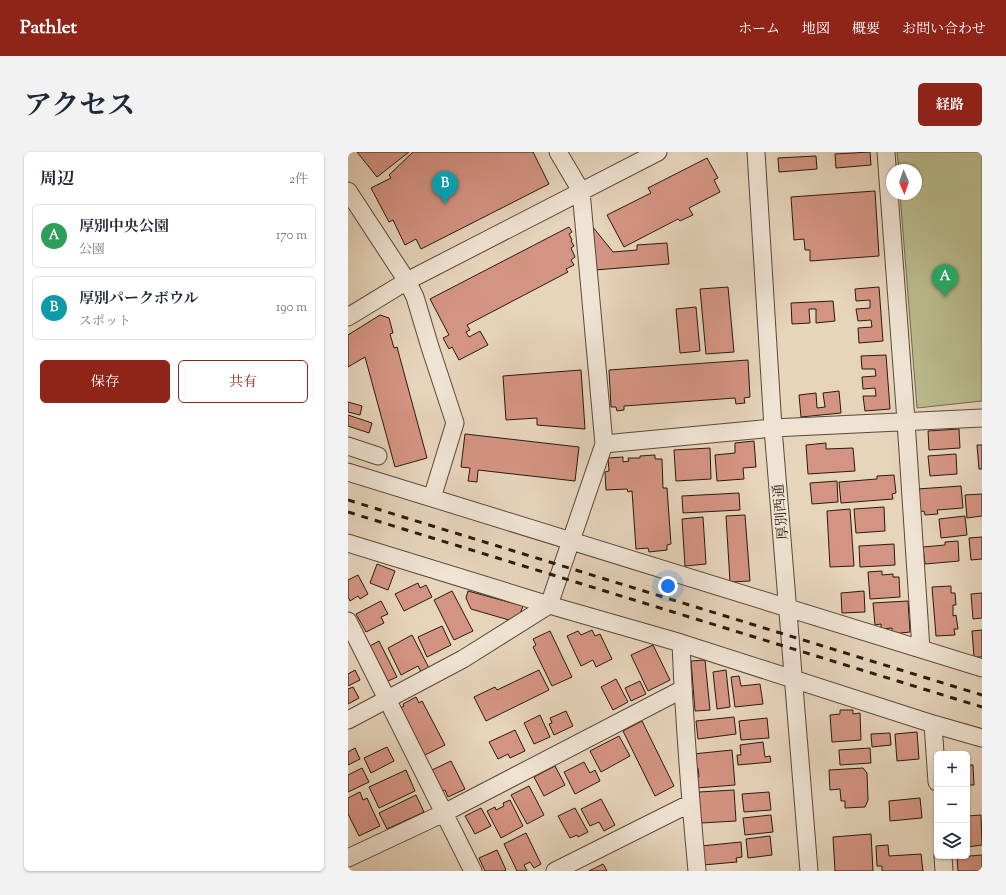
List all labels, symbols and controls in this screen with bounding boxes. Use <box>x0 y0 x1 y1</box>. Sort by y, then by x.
text: Pathlet <box>20 15 77 42</box>
text: ホーム <box>738 20 780 40</box>
text: 地図 <box>802 20 830 40</box>
text: 概要 <box>852 20 880 40</box>
text: お問い合わせ <box>902 20 986 40</box>
button: 経路 <box>918 83 982 126</box>
text: アクセス <box>24 87 135 127</box>
north arrow <box>886 164 922 200</box>
text: 周辺 <box>40 168 74 192</box>
text: 2件 <box>289 171 308 189</box>
pin: B <box>432 171 458 204</box>
text: 厚別中央公園 <box>79 217 169 238</box>
text: A <box>49 227 59 245</box>
text: 170 m <box>276 227 307 245</box>
text: 公園 <box>79 241 105 259</box>
pin: A <box>932 264 958 297</box>
text: 厚別パークボウル <box>79 289 199 310</box>
text: B <box>50 299 58 317</box>
text: 190 m <box>276 299 307 317</box>
text: スポット <box>79 313 131 331</box>
button: 保存 <box>40 360 170 403</box>
button: 共有 <box>178 360 308 403</box>
street label: 厚別西通 <box>770 483 794 541</box>
your location <box>658 576 678 596</box>
map controls <box>934 751 970 859</box>
button: + <box>934 751 970 787</box>
button: − <box>934 787 970 823</box>
button: layers <box>934 823 970 859</box>

